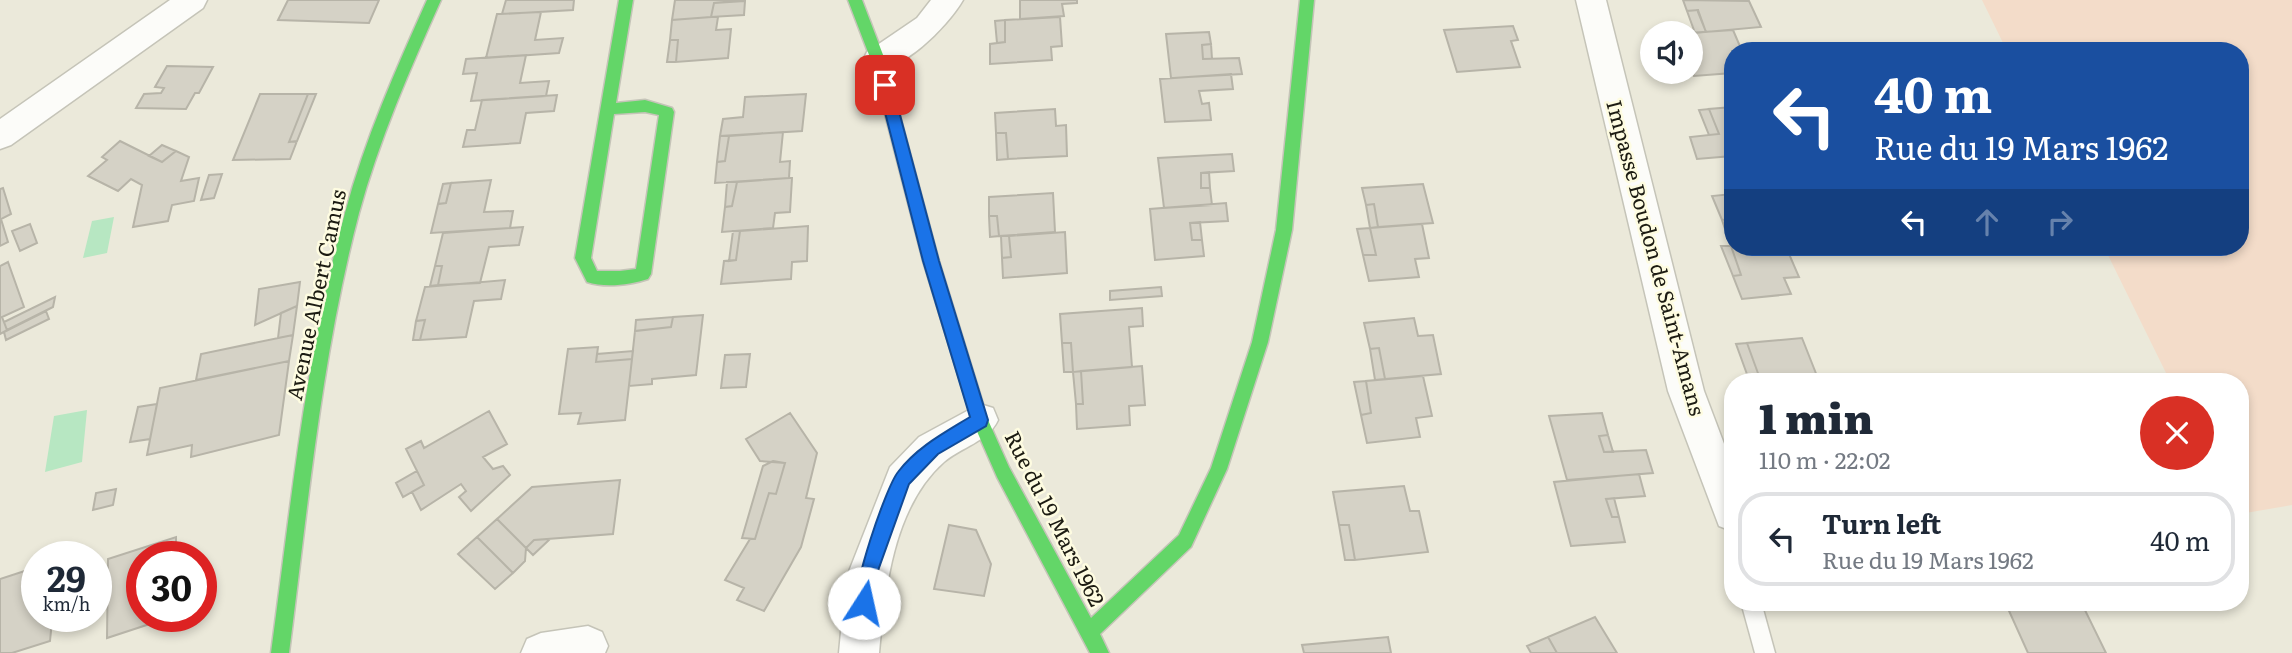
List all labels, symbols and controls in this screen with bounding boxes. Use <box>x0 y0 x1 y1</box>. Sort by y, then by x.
map controls <box>1640 21 1703 84</box>
button: sound <box>1640 21 1703 84</box>
pin <box>855 55 915 115</box>
text: 40 m <box>1874 55 1992 128</box>
icon: arrive <box>866 66 904 104</box>
icon: left <box>1759 70 1850 161</box>
street label: Impasse Boudon de Saint-Amans <box>1600 96 1715 419</box>
text: Rue du 19 Mars 1962 <box>1874 122 2169 170</box>
street label: Avenue Albert Camus <box>277 186 352 403</box>
icon: left <box>1895 203 1933 241</box>
icon: ahead <box>1968 203 2006 241</box>
icon: right <box>2041 203 2079 241</box>
text: 1 min <box>1759 385 1874 447</box>
button: close <box>2140 396 2214 470</box>
street label: Rue du 19 Mars 1962 <box>999 425 1114 611</box>
text: 110 m · 22:02 <box>1759 442 1891 476</box>
text: Turn left <box>1822 503 1941 542</box>
icon: left <box>1763 520 1801 558</box>
text: 40 m <box>2150 520 2210 559</box>
speed limit sign: 30 <box>126 541 217 632</box>
text: Rue du 19 Mars 1962 <box>1822 542 2034 576</box>
text: 29 <box>47 551 86 603</box>
position arrow <box>827 566 901 640</box>
text: km/h <box>43 590 90 617</box>

